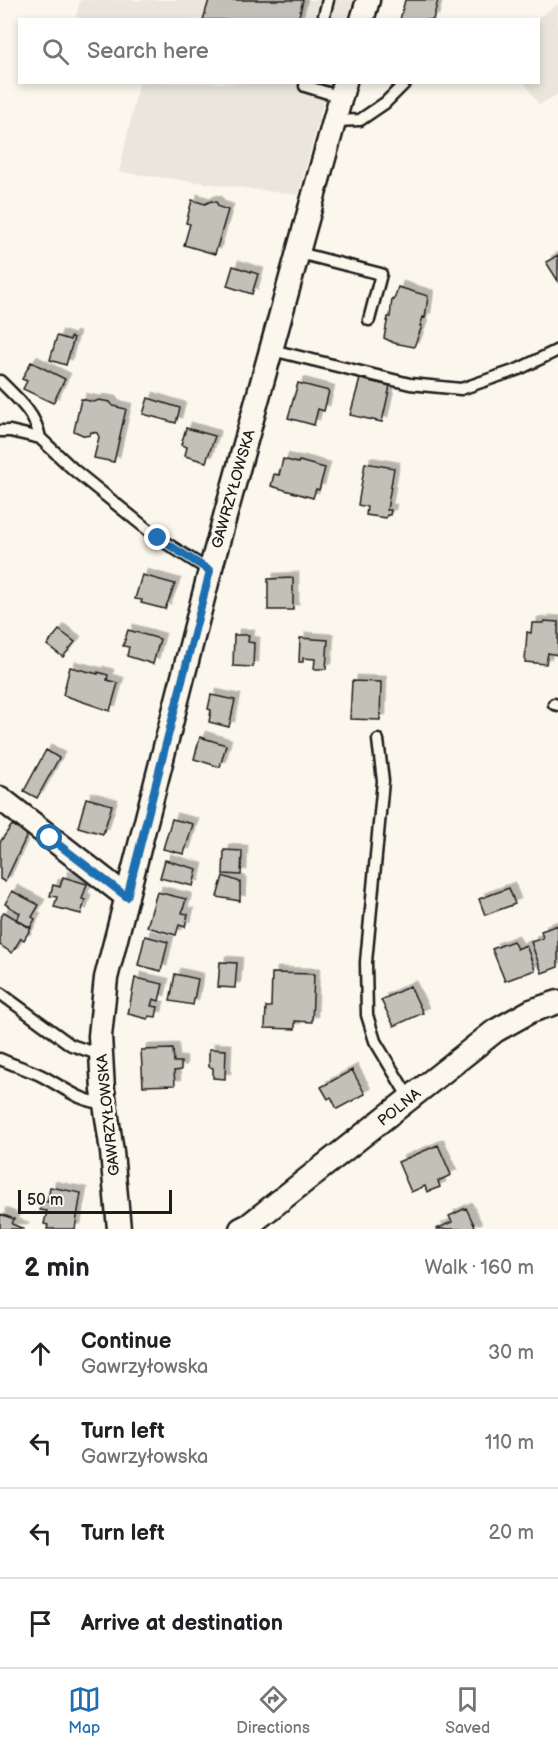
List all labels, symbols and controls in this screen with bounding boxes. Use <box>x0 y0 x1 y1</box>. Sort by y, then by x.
search box <box>18 18 540 84</box>
icon: search <box>39 35 72 68</box>
text: Search here <box>87 38 209 65</box>
street label: GAWRZYŁOWSKA <box>207 427 260 551</box>
route end <box>144 524 170 550</box>
route start <box>36 824 62 850</box>
street label: GAWRZYŁOWSKA <box>93 1052 124 1177</box>
street label: POLNA <box>374 1084 425 1130</box>
scale bar <box>18 1187 172 1214</box>
text: 50 m <box>27 1191 63 1210</box>
text: 2 min <box>24 1253 90 1284</box>
text: Walk · 160 m <box>425 1256 534 1280</box>
text: Continue <box>81 1328 171 1355</box>
icon: ahead <box>24 1337 57 1370</box>
text: 30 m <box>488 1341 534 1365</box>
text: Gawrzyłowska <box>81 1355 208 1379</box>
text: Turn left <box>81 1418 165 1445</box>
icon: left <box>24 1427 57 1460</box>
text: 110 m <box>485 1431 534 1455</box>
text: Gawrzyłowska <box>81 1445 208 1469</box>
icon: left <box>24 1517 57 1550</box>
text: Turn left <box>81 1520 165 1547</box>
text: 20 m <box>489 1521 534 1545</box>
icon: arrive <box>24 1607 57 1640</box>
text: Arrive at destination <box>81 1610 283 1637</box>
tab: Map <box>68 1683 101 1738</box>
tab: Directions <box>236 1683 310 1738</box>
tab: Saved <box>445 1683 490 1738</box>

